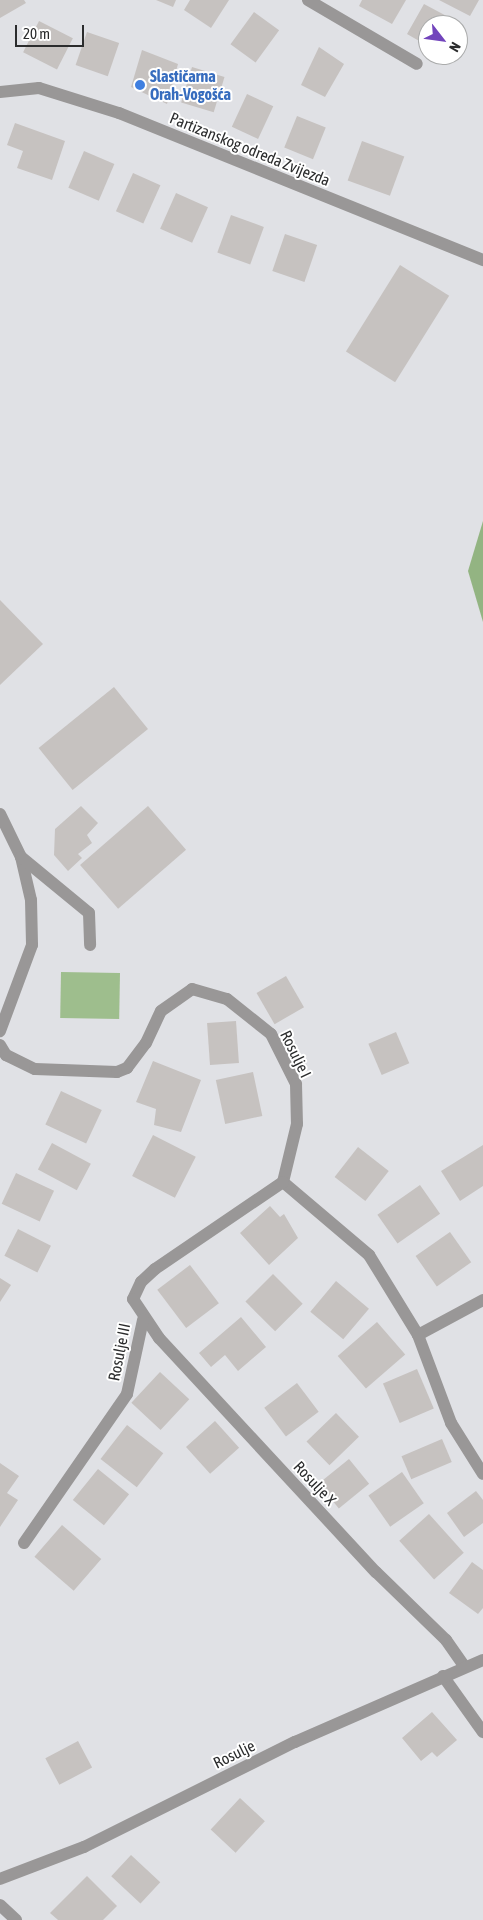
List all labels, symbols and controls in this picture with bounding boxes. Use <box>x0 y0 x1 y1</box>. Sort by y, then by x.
scale bar <box>18 15 86 47</box>
north arrow <box>418 15 468 65</box>
text: 20 m <box>23 25 50 42</box>
text: N <box>446 39 464 55</box>
place label: Slastičarna Orah-Vogošća <box>150 66 231 104</box>
marker: Slastičarna Orah-Vogošća <box>134 79 146 91</box>
street label: Partizanskog odreda Zvijezda <box>167 108 333 190</box>
street label: Rosulje I <box>276 1027 316 1081</box>
street label: Rosulje III <box>104 1321 134 1383</box>
street label: Rosulje X <box>290 1457 340 1509</box>
street label: Rosulje <box>210 1736 258 1772</box>

